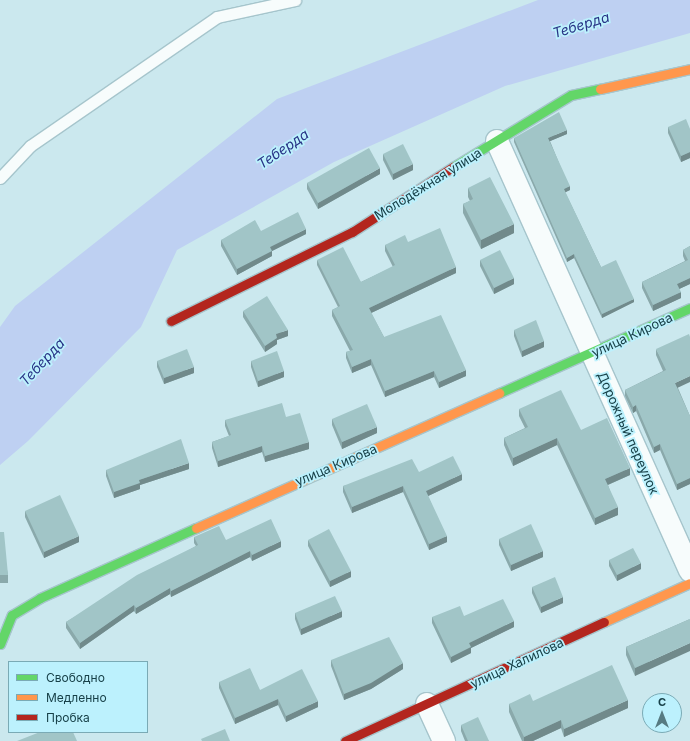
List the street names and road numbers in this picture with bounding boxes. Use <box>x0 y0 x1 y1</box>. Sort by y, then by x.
street label: Молодёжная улица <box>371 145 485 223</box>
street label: улица Кирова <box>589 309 675 361</box>
street label: Дорожный переулок <box>594 369 662 497</box>
street label: улица Кирова <box>293 441 379 489</box>
street label: улица Халилова <box>468 635 566 691</box>

